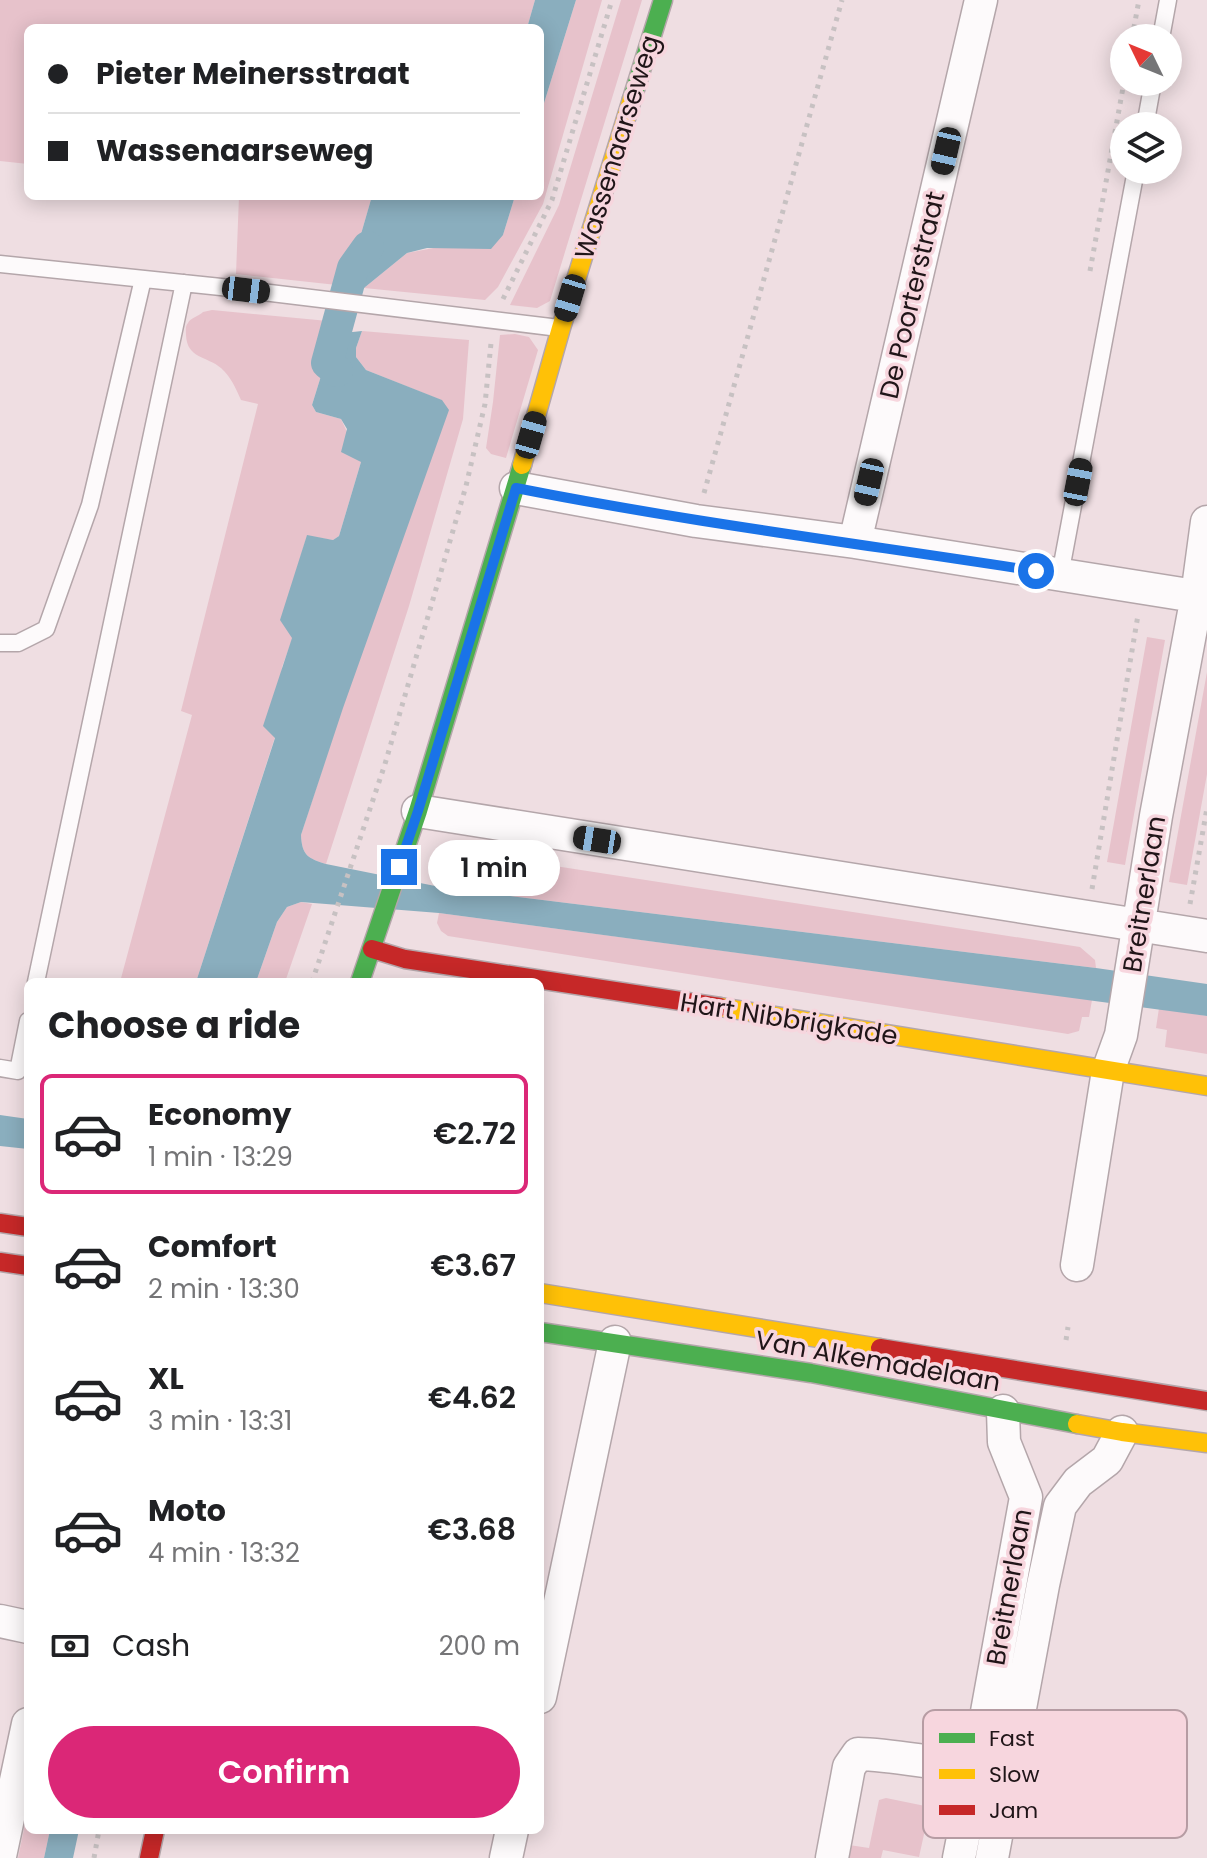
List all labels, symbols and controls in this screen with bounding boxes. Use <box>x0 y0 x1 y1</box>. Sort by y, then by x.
north arrow <box>1110 24 1182 96</box>
map controls <box>1110 24 1182 184</box>
street label: Wassenaarseweg <box>566 31 668 263</box>
text: Pieter Meinersstraat <box>96 52 410 95</box>
button: layers <box>1110 112 1182 184</box>
car <box>929 125 963 177</box>
text: Wassenaarseweg <box>96 129 374 172</box>
street label: De Poorterstraat <box>871 188 953 402</box>
car <box>552 272 588 324</box>
car <box>221 275 271 305</box>
car <box>513 409 549 461</box>
car <box>852 456 886 508</box>
car <box>1062 456 1094 508</box>
route start <box>1018 553 1054 589</box>
street label: Breitnerlaan <box>1114 813 1174 975</box>
car <box>571 824 623 856</box>
callout: 1 min <box>427 839 559 895</box>
route end <box>381 849 417 885</box>
text: 1 min <box>460 850 528 886</box>
street label: Hart Nibbrigkade <box>678 984 900 1054</box>
text: Choose a ride <box>48 1000 300 1051</box>
text: Economy <box>148 1093 292 1136</box>
icon: car <box>52 1098 124 1170</box>
text: €2.72 <box>433 1112 516 1155</box>
text: 1 min · 13:29 <box>148 1139 293 1175</box>
text: Comfort <box>148 1225 277 1268</box>
icon: car <box>52 1230 124 1302</box>
text: €3.67 <box>431 1244 516 1287</box>
text: 2 min · 13:30 <box>148 1271 300 1307</box>
street label: Van Alkemadelaan <box>753 1322 1003 1400</box>
text: XL <box>148 1357 184 1400</box>
icon: car <box>52 1362 124 1434</box>
text: €4.62 <box>428 1376 516 1419</box>
text: 3 min · 13:31 <box>148 1403 292 1439</box>
text: Moto <box>148 1489 226 1532</box>
icon: car <box>52 1494 124 1566</box>
street label: Breitnerlaan <box>978 1506 1040 1668</box>
text: €3.68 <box>428 1508 516 1551</box>
text: 4 min · 13:32 <box>148 1535 300 1571</box>
icon: cash <box>48 1624 92 1668</box>
text: Cash <box>112 1624 190 1667</box>
text: 200 m <box>439 1628 520 1664</box>
legend <box>923 1710 1187 1838</box>
text: Fast <box>989 1723 1034 1754</box>
button: Confirm <box>48 1726 520 1818</box>
text: Slow <box>989 1759 1039 1790</box>
text: Jam <box>989 1795 1038 1826</box>

